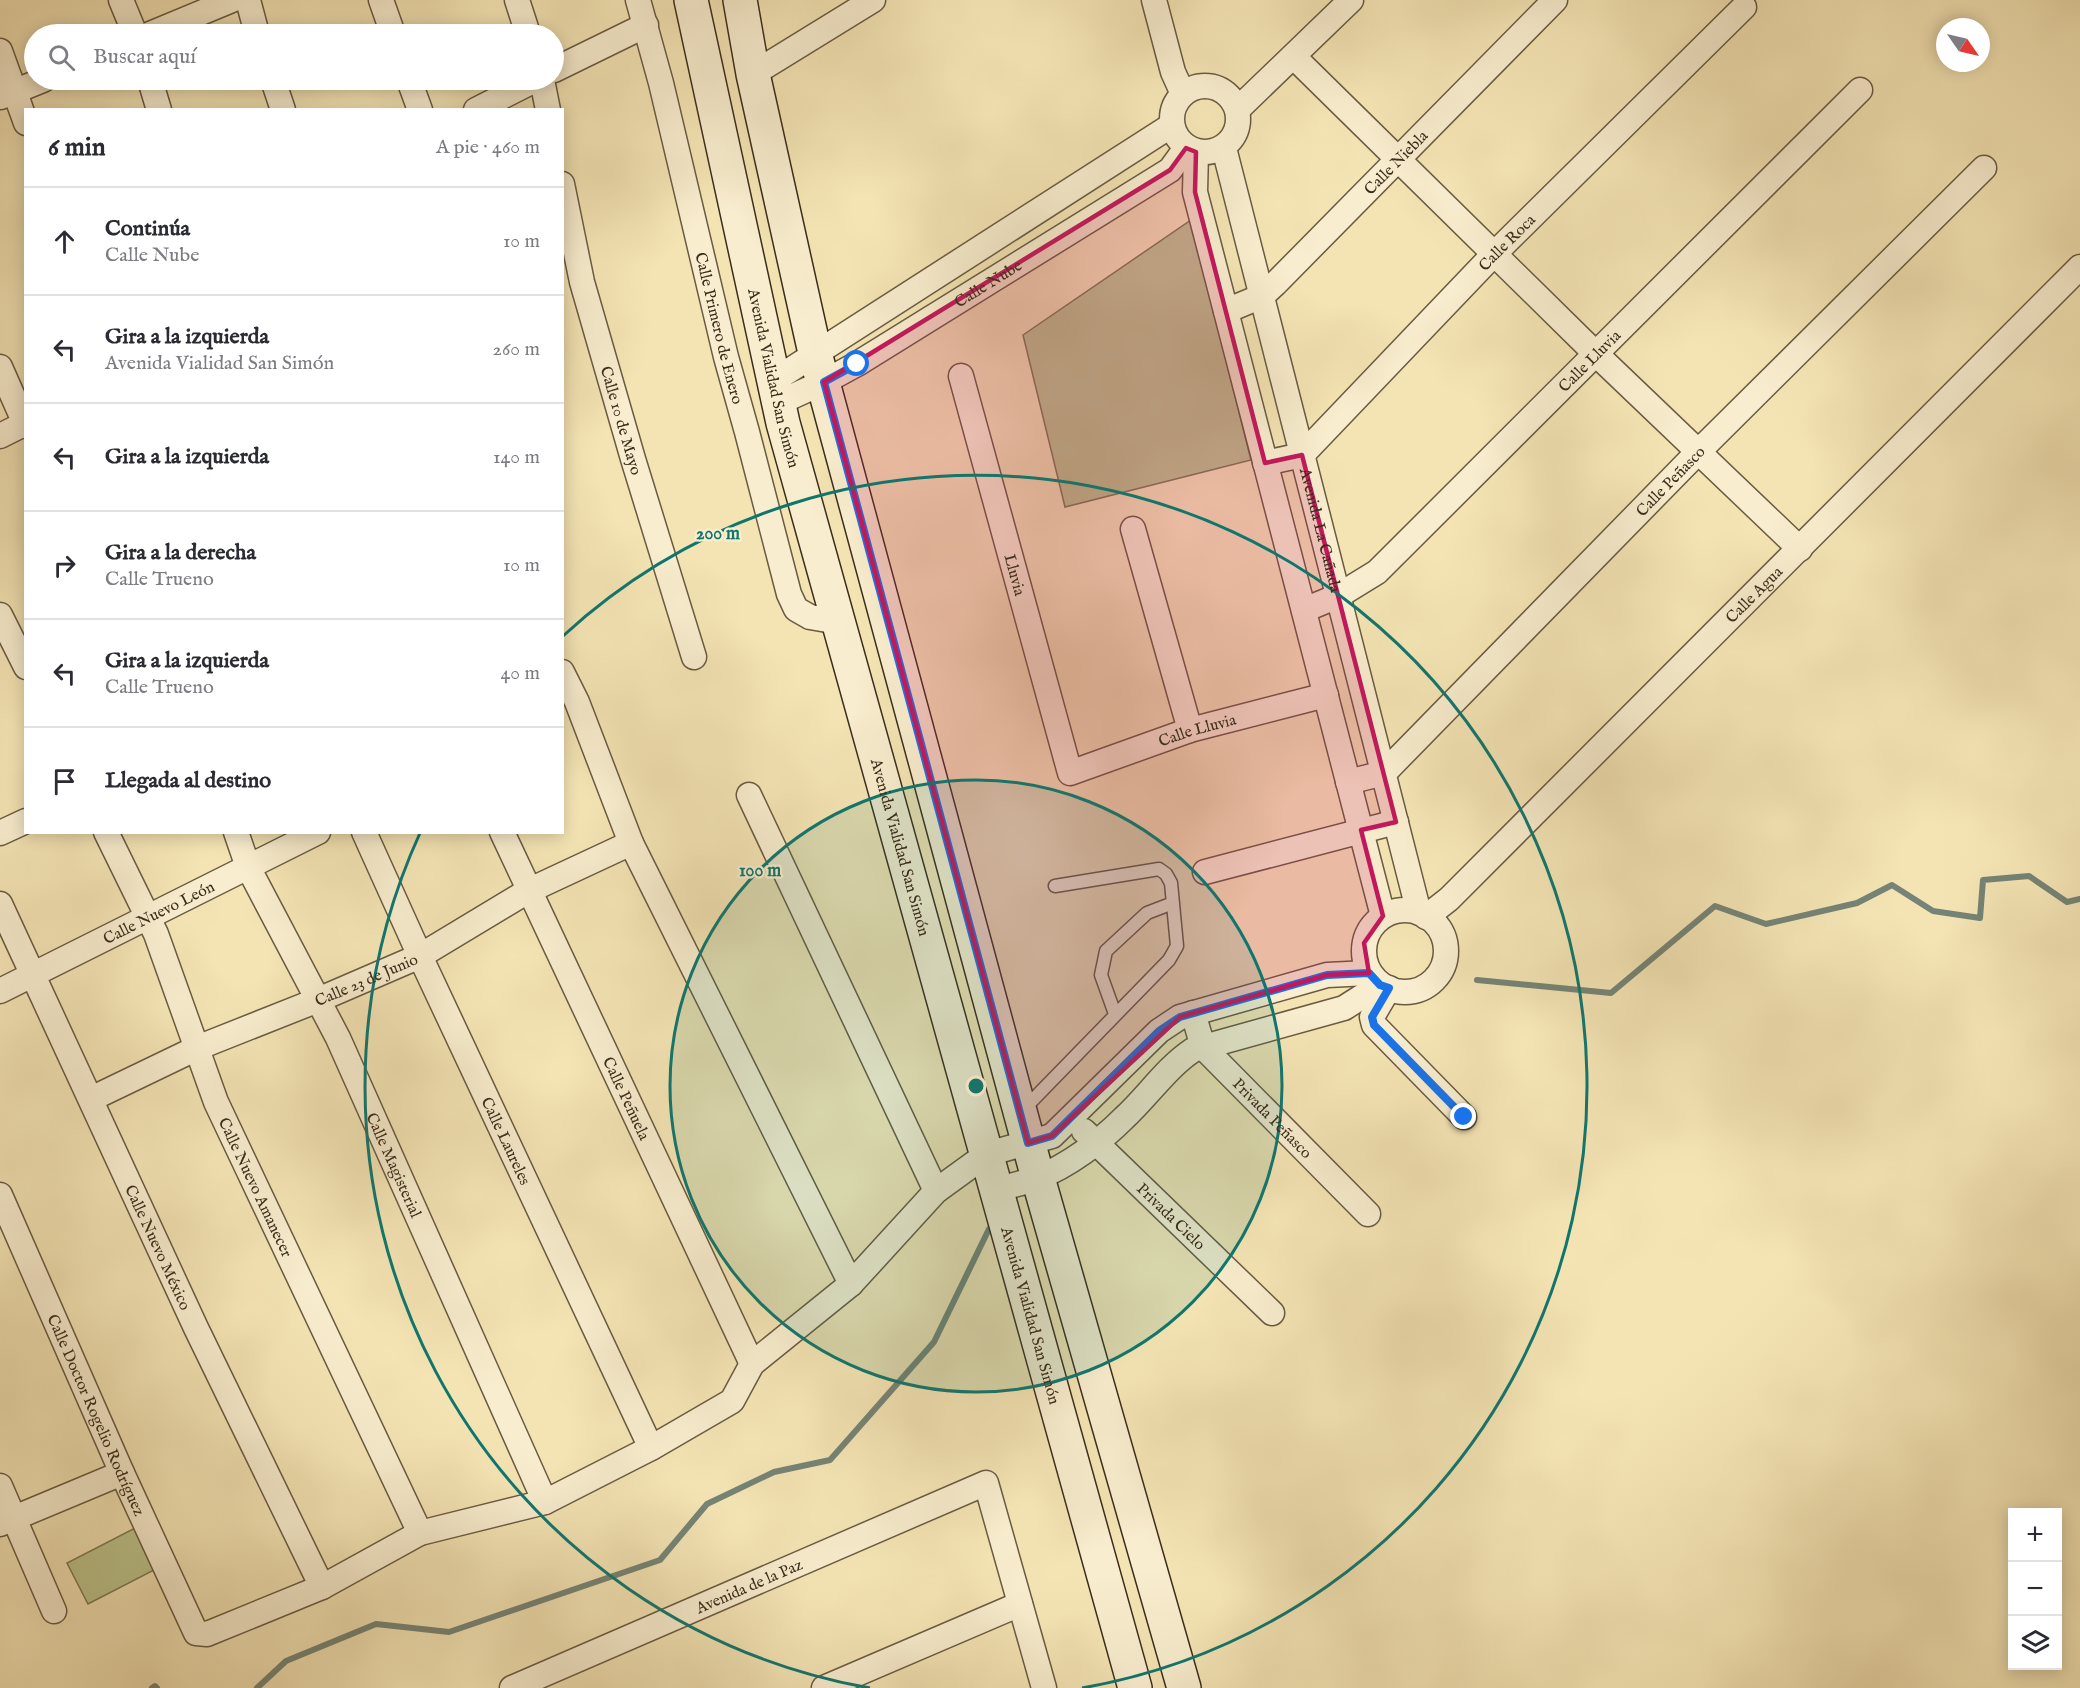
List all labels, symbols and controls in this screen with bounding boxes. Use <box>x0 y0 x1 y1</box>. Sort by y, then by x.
north arrow <box>1936 18 1990 72</box>
search box <box>24 24 564 90</box>
icon: search <box>45 41 78 74</box>
text: Buscar aquí <box>93 43 196 71</box>
street label: Calle Niebla <box>1360 127 1433 200</box>
text: 6 min <box>48 131 106 164</box>
text: A pie · 460 m <box>436 135 540 160</box>
street label: Calle Roca <box>1475 211 1540 276</box>
text: Continúa <box>105 215 190 243</box>
icon: ahead <box>48 225 81 258</box>
text: 10 m <box>503 229 540 254</box>
text: Calle Nube <box>105 243 199 268</box>
street label: Calle Primero de Enero <box>689 250 747 407</box>
street label: Calle Nube <box>951 256 1026 313</box>
street label: Avenida Vialidad San Simón <box>742 286 803 471</box>
text: Gira a la izquierda <box>105 323 269 351</box>
street label: Calle Lluvia <box>1555 326 1626 397</box>
icon: left <box>48 333 81 366</box>
text: 260 m <box>493 337 540 362</box>
route start <box>843 350 869 376</box>
text: Avenida Vialidad San Simón <box>105 351 334 376</box>
street label: Calle 10 de Mayo <box>595 364 645 478</box>
icon: left <box>48 441 81 474</box>
street label: Calle Peñasco <box>1632 442 1710 522</box>
text: Gira a la izquierda <box>105 443 269 471</box>
text: 140 m <box>493 445 540 470</box>
street label: Avenida La Cañada <box>1294 465 1345 595</box>
text: 200 m <box>696 523 740 546</box>
text: Gira a la derecha <box>105 539 256 567</box>
icon: right <box>48 549 81 582</box>
street label: Lluvia <box>998 552 1029 598</box>
text: 10 m <box>503 553 540 578</box>
street label: Calle Agua <box>1722 563 1788 628</box>
text: Calle Trueno <box>105 567 214 592</box>
text: Gira a la izquierda <box>105 647 269 675</box>
icon: left <box>48 657 81 690</box>
text: 40 m <box>501 661 540 686</box>
text: Calle Trueno <box>105 675 214 700</box>
street label: Calle Lluvia <box>1156 711 1239 753</box>
street label: Avenida Vialidad San Simón <box>865 756 933 939</box>
icon: arrive <box>48 765 81 798</box>
text: Llegada al destino <box>105 767 271 795</box>
text: 100 m <box>739 860 781 883</box>
street label: Calle Nuevo León <box>100 877 219 950</box>
street label: Calle 23 de Junio <box>312 950 422 1012</box>
street label: Calle Peñuela <box>597 1054 653 1144</box>
street label: Privada Peñasco <box>1227 1075 1316 1164</box>
centre of rings <box>966 1076 986 1096</box>
street label: Calle Laureles <box>476 1094 534 1189</box>
route end <box>1450 1103 1476 1129</box>
street label: Calle Magisterial <box>361 1110 425 1222</box>
street label: Calle Nuevo Amanecer <box>213 1115 296 1261</box>
street label: Privada Cielo <box>1132 1179 1209 1255</box>
street label: Calle Nuevo México <box>119 1182 195 1314</box>
street label: Avenida Vialidad San Simón <box>995 1224 1064 1407</box>
street label: Calle Doctor Rogelio Rodríguez <box>42 1312 148 1519</box>
map controls <box>2008 1508 2062 1670</box>
button: + <box>2008 1508 2062 1562</box>
street label: Avenida de la Paz <box>692 1556 806 1620</box>
button: − <box>2008 1562 2062 1616</box>
button: layers <box>2008 1616 2062 1670</box>

